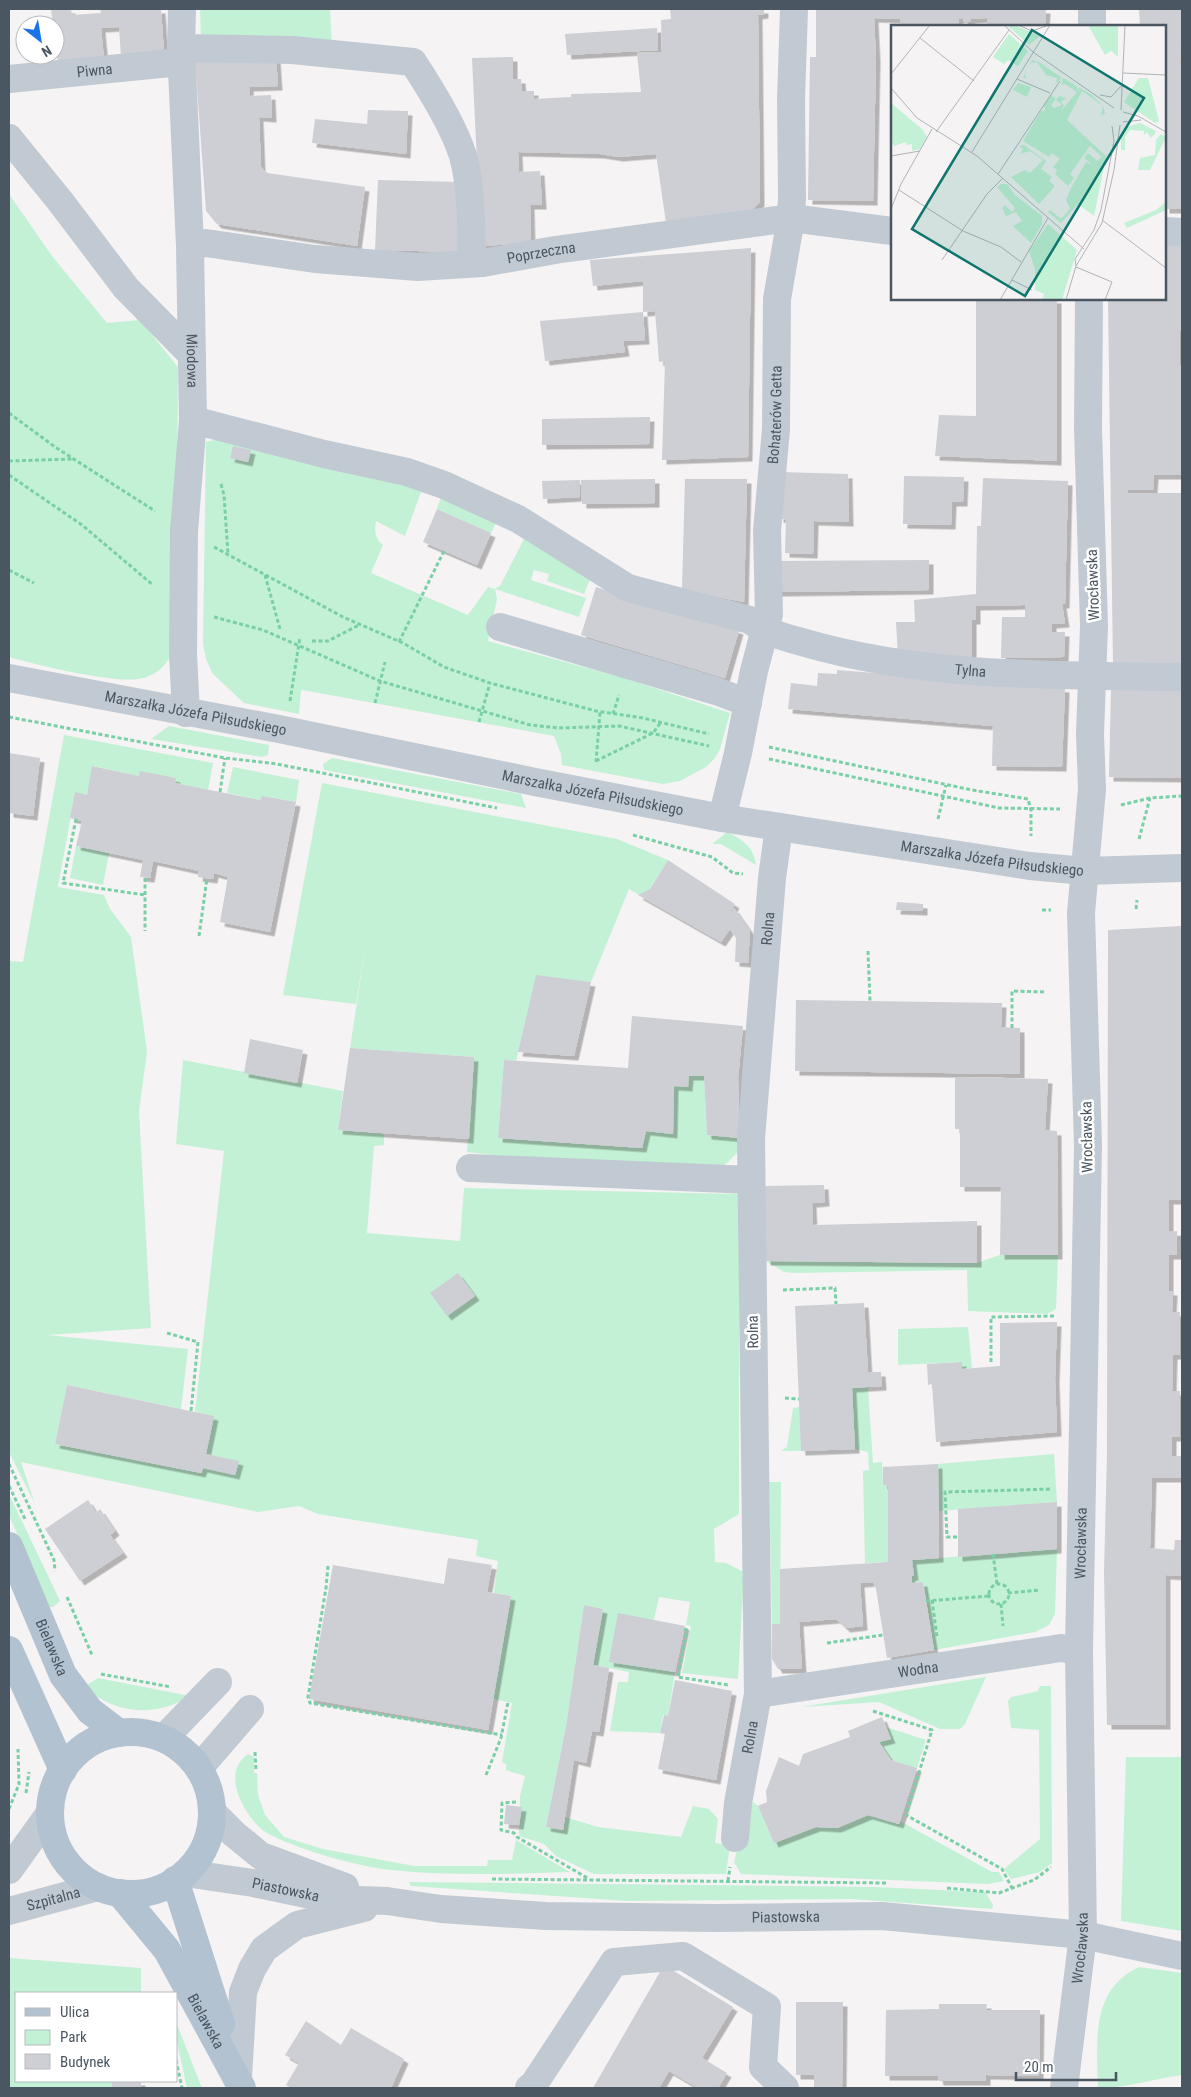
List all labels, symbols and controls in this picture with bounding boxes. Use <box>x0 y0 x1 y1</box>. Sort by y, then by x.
north arrow <box>15 15 65 65</box>
inset map <box>891 25 1166 300</box>
text: N <box>39 42 54 60</box>
street label: Piwna <box>76 60 113 81</box>
street label: Poprzeczna <box>506 238 577 268</box>
street label: Miodowa <box>183 333 201 388</box>
street label: Bohaterów Getta <box>764 365 785 465</box>
street label: Wrocławska <box>1083 549 1103 621</box>
street label: Tylna <box>954 661 987 681</box>
street label: Marszałka Józefa Piłsudskiego <box>103 687 288 739</box>
street label: Marszałka Józefa Piłsudskiego <box>500 766 685 819</box>
street label: Marszałka Józefa Piłsudskiego <box>900 837 1085 880</box>
street label: Rolna <box>758 911 778 946</box>
street label: Wrocławska <box>1077 1101 1097 1173</box>
street label: Rolna <box>744 1315 762 1349</box>
street label: Wrocławska <box>1071 1507 1091 1579</box>
street label: Bielawska <box>32 1616 71 1679</box>
street label: Wodna <box>897 1658 940 1682</box>
street label: Rolna <box>738 1719 762 1755</box>
street label: Piastowska <box>250 1874 321 1906</box>
street label: Szpitalna <box>25 1883 82 1915</box>
street label: Piastowska <box>752 1908 820 1927</box>
street label: Wrocławska <box>1068 1912 1092 1985</box>
street label: Bielawska <box>184 1991 228 2052</box>
legend <box>15 1992 178 2082</box>
text: Ulica <box>60 2003 89 2021</box>
text: Park <box>60 2028 87 2046</box>
scale bar <box>1016 2050 1116 2082</box>
text: Budynek <box>60 2053 110 2071</box>
text: 20 m <box>1024 2058 1054 2076</box>

